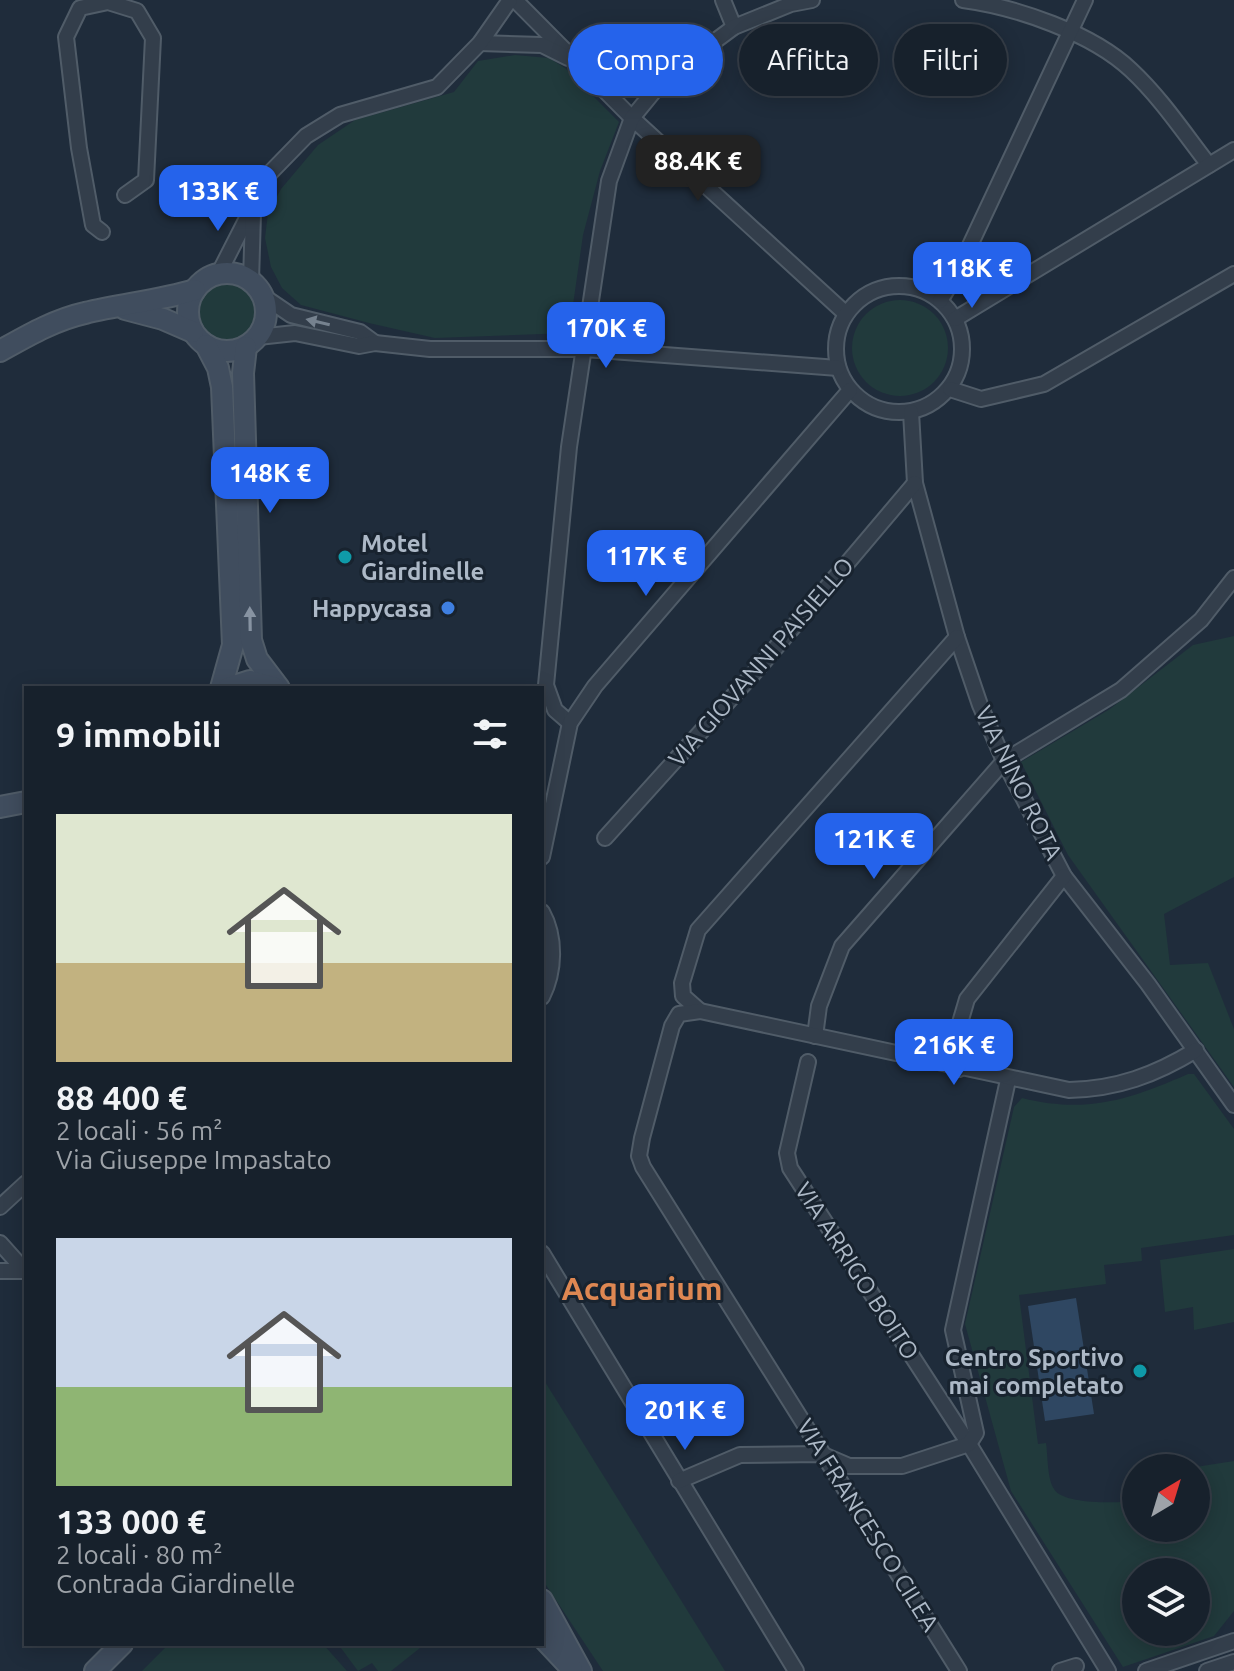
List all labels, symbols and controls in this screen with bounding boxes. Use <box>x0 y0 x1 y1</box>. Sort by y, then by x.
chip: Compra <box>568 24 723 96</box>
chip: Affitta <box>739 24 878 96</box>
chip: Filtri <box>894 24 1007 96</box>
pin: 88.4K € <box>624 135 772 203</box>
text: 88.4K € <box>654 146 742 175</box>
pin: 133K € <box>153 165 283 233</box>
text: 133K € <box>177 176 259 205</box>
pin: 118K € <box>907 242 1037 310</box>
text: 118K € <box>931 253 1013 282</box>
pin: 170K € <box>541 302 671 370</box>
text: 170K € <box>565 313 647 342</box>
one-way arrow <box>305 315 330 327</box>
pin: 148K € <box>205 447 335 515</box>
text: 148K € <box>229 458 311 487</box>
place label: Motel Giardinelle <box>361 530 484 585</box>
pin: 117K € <box>581 530 711 598</box>
text: 117K € <box>605 541 687 570</box>
marker: Motel Giardinelle <box>336 548 354 566</box>
street label: VIA GIOVANNI PAISIELLO <box>663 552 859 772</box>
place label: Happycasa <box>312 595 432 622</box>
marker: Happycasa <box>439 599 457 617</box>
one-way arrow <box>244 606 256 631</box>
street label: VIA NINO ROTA <box>970 702 1068 865</box>
icon: filters <box>468 712 512 756</box>
text: 9 immobili <box>56 715 221 753</box>
pin: 121K € <box>809 813 939 881</box>
text: 121K € <box>833 824 915 853</box>
icon: home <box>212 866 356 1010</box>
pin: 216K € <box>889 1019 1019 1087</box>
text: 216K € <box>913 1030 995 1059</box>
text: 88 400 € <box>56 1078 187 1116</box>
text: 2 locali · 56 m² <box>56 1116 223 1145</box>
text: Via Giuseppe Impastato <box>56 1145 332 1174</box>
street label: VIA ARRIGO BOITO <box>790 1177 924 1365</box>
district label: Acquarium <box>562 1270 722 1306</box>
icon: home <box>212 1290 356 1434</box>
place label: Centro Sportivo mai completato <box>945 1344 1124 1399</box>
marker: Centro Sportivo mai completato <box>1131 1362 1149 1380</box>
pin: 201K € <box>620 1384 750 1452</box>
text: 201K € <box>644 1395 726 1424</box>
street label: VIA FRANCESCO CILEA <box>792 1414 945 1637</box>
north arrow <box>1122 1454 1210 1542</box>
map controls <box>1122 1454 1210 1646</box>
text: 133 000 € <box>56 1502 206 1540</box>
text: 2 locali · 80 m² <box>56 1540 223 1569</box>
button: layers <box>1122 1558 1210 1646</box>
text: Contrada Giardinelle <box>56 1569 295 1598</box>

